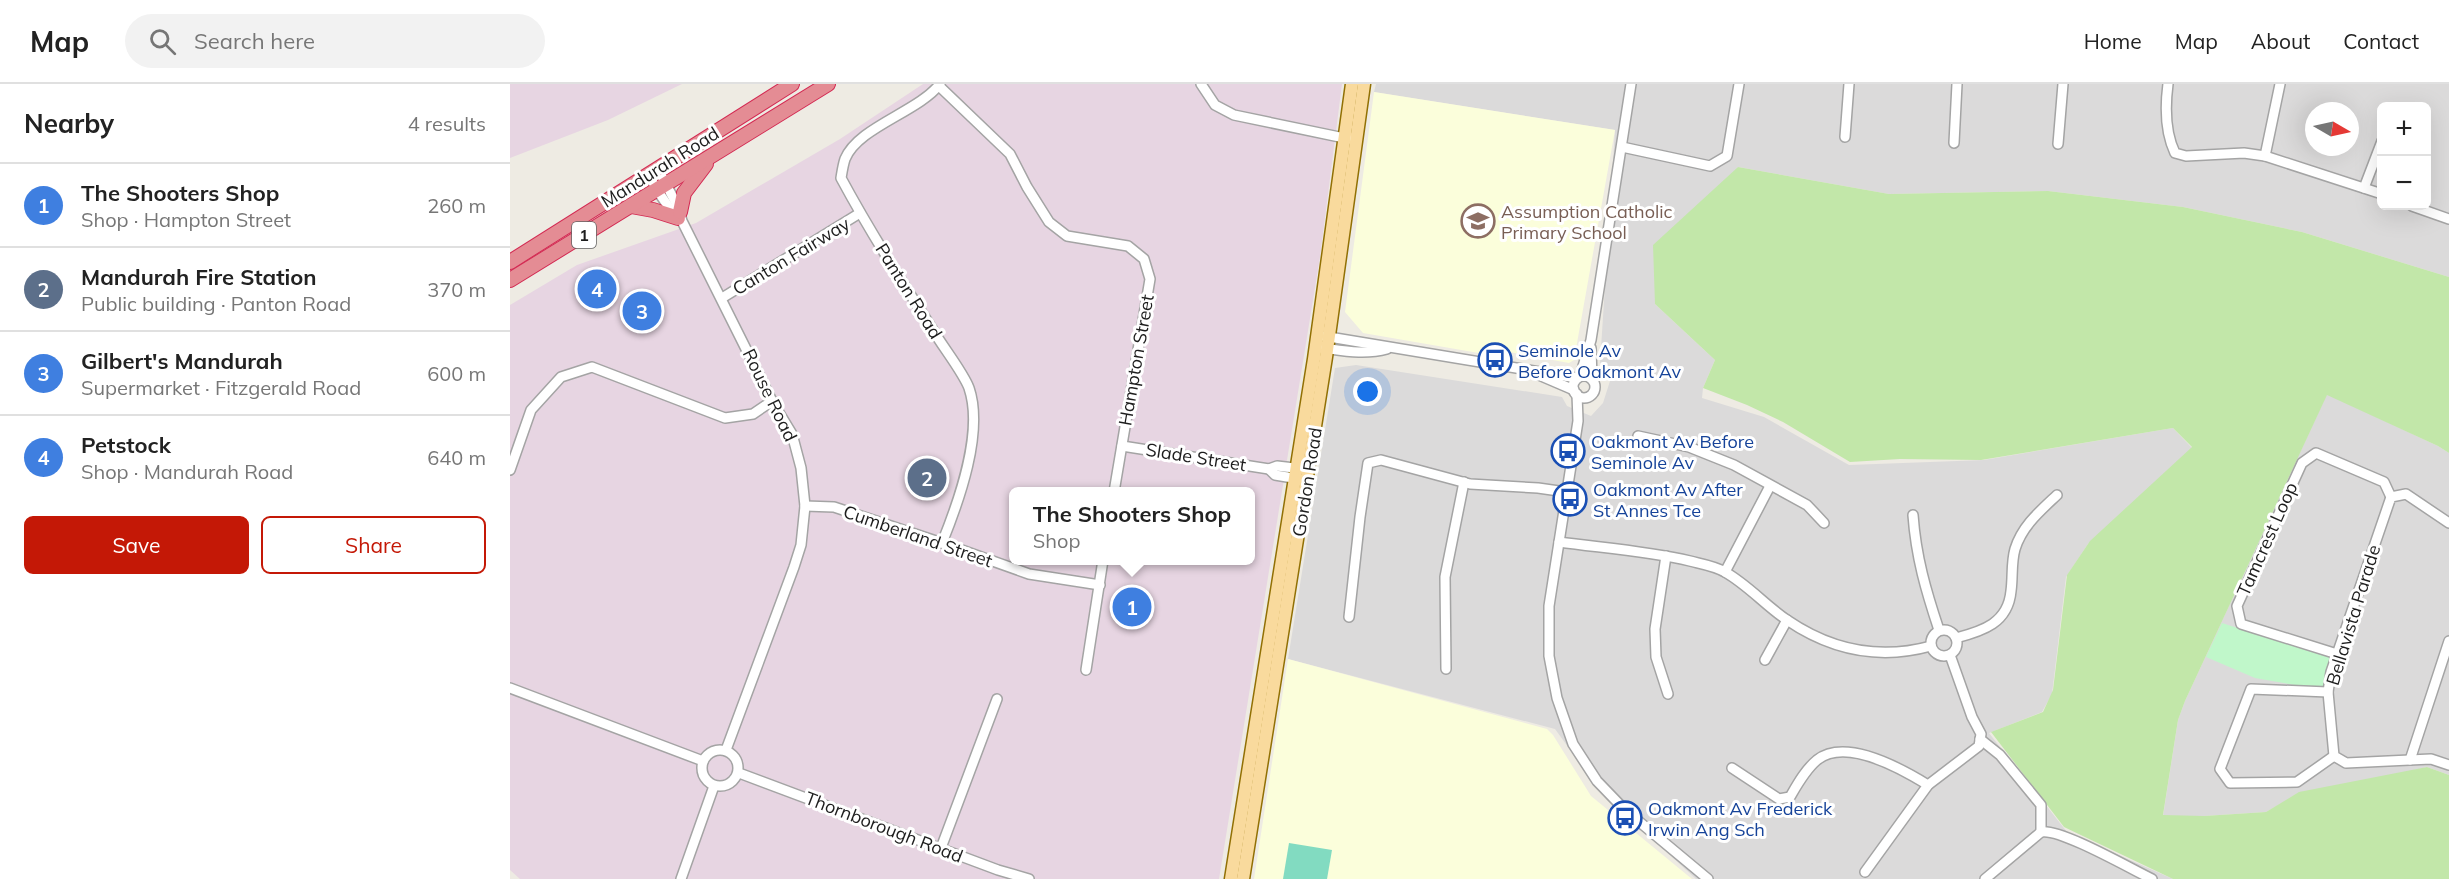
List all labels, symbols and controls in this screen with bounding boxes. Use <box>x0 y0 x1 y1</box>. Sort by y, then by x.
search box <box>125 14 545 68</box>
text: Map <box>30 24 89 59</box>
icon: search <box>146 25 179 58</box>
text: Search here <box>194 27 315 55</box>
text: Home <box>2084 28 2142 54</box>
text: Map <box>2175 28 2218 54</box>
text: About <box>2251 28 2310 54</box>
text: Contact <box>2343 28 2419 54</box>
north arrow <box>2305 102 2359 156</box>
map controls <box>2377 102 2431 210</box>
button: + <box>2377 102 2431 156</box>
text: Nearby <box>24 107 114 140</box>
text: 4 results <box>408 111 486 136</box>
street label: Mandurah Road <box>597 122 723 212</box>
button: − <box>2377 156 2431 210</box>
text: The Shooters Shop <box>81 179 279 207</box>
text: 1 <box>38 193 50 218</box>
text: 260 m <box>427 193 486 218</box>
place label: Assumption Catholic Primary School <box>1501 200 1672 244</box>
school or university icon: Assumption Catholic Primary School <box>1460 203 1496 239</box>
text: Shop · Hampton Street <box>81 207 291 232</box>
street label: Canton Fairway <box>728 212 854 300</box>
road number: 1 <box>572 222 596 248</box>
street label: Panton Road <box>870 239 948 343</box>
text: Mandurah Fire Station <box>81 263 317 291</box>
pin: 4 <box>578 266 616 312</box>
text: 2 <box>38 277 50 302</box>
text: 370 m <box>427 277 486 302</box>
pin: 3 <box>622 288 662 334</box>
text: Public building · Panton Road <box>81 291 351 316</box>
street label: Hampton Street <box>1113 293 1159 427</box>
place label: Seminole Av Before Oakmont Av <box>1518 339 1681 383</box>
bus stop icon: Seminole Av Before Oakmont Av <box>1477 342 1513 378</box>
street label: Rouse Road <box>738 345 802 445</box>
text: Gilbert's Mandurah <box>81 347 283 375</box>
text: 3 <box>38 361 50 386</box>
text: 600 m <box>427 361 486 386</box>
text: Supermarket · Fitzgerald Road <box>81 375 361 400</box>
your location <box>1353 377 1382 406</box>
street label: Gordon Road <box>1287 426 1327 538</box>
place label: Oakmont Av Before Seminole Av <box>1591 430 1754 474</box>
text: Petstock <box>81 431 171 459</box>
bus stop icon: Oakmont Av Before Seminole Av <box>1550 433 1586 469</box>
street label: Slade Street <box>1144 438 1248 476</box>
text: 4 <box>38 445 50 470</box>
text: 640 m <box>427 445 486 470</box>
pin: 2 <box>908 456 946 500</box>
text: Shop · Mandurah Road <box>81 459 293 484</box>
place label: Oakmont Av After St Annes Tce <box>1593 478 1743 522</box>
street label: Tamcrest Loop <box>2232 479 2302 599</box>
bus stop icon: Oakmont Av After St Annes Tce <box>1552 481 1588 517</box>
popup <box>1009 487 1255 565</box>
street label: Cumberland Street <box>840 500 996 572</box>
text: The Shooters Shop <box>1033 500 1231 528</box>
button: Save <box>24 516 249 574</box>
button: Share <box>261 516 486 574</box>
text: Shop <box>1033 528 1080 553</box>
street label: Bellavista Parade <box>2321 542 2385 688</box>
pin: 1 <box>1112 584 1152 630</box>
street label: Thornborough Road <box>802 786 966 868</box>
place label: Oakmont Av Frederick Irwin Ang Sch <box>1648 797 1833 841</box>
bus stop icon: Oakmont Av Frederick Irwin Ang Sch <box>1607 800 1643 836</box>

